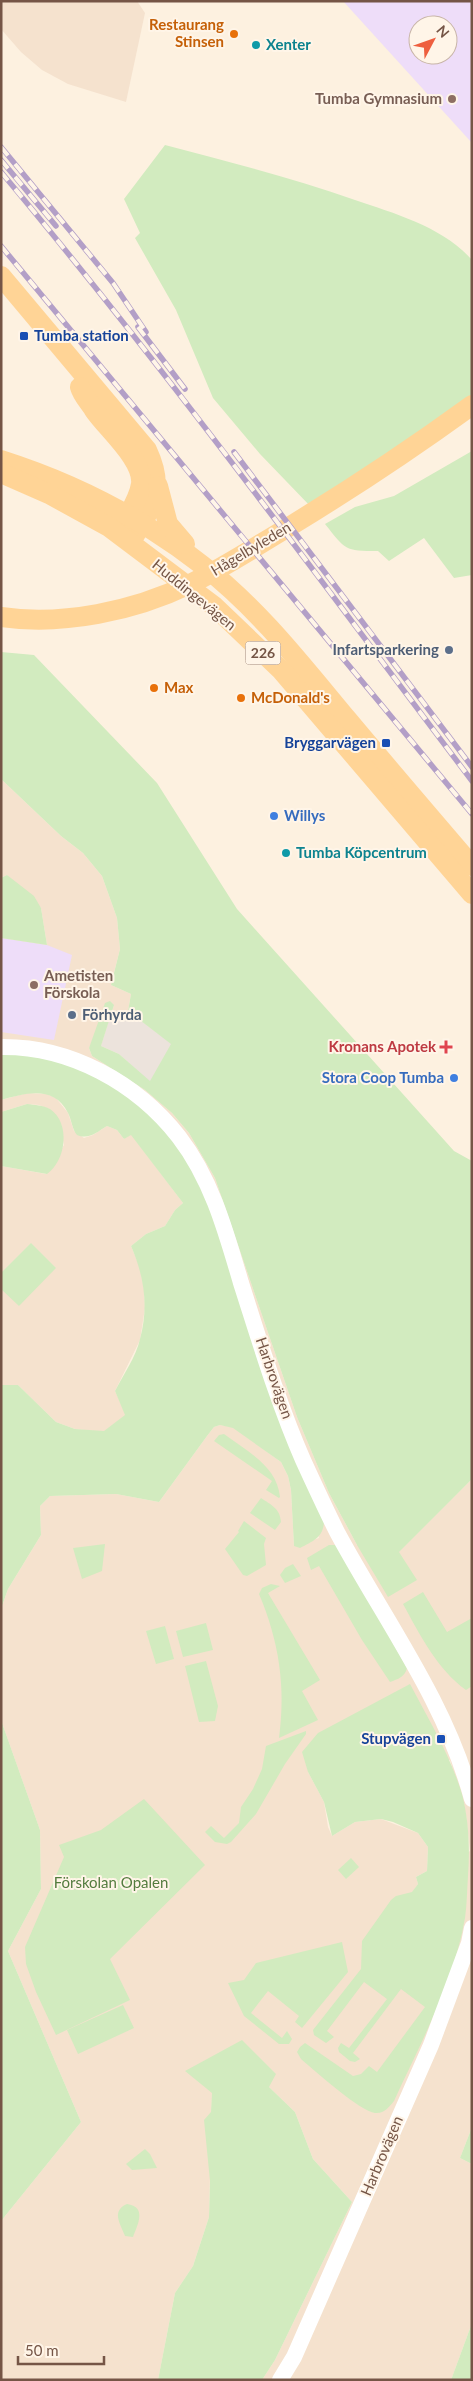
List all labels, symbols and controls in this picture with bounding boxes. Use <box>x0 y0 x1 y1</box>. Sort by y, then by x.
place label: Restaurang Stinsen <box>149 15 224 50</box>
north arrow <box>408 15 458 65</box>
text: N <box>433 21 453 41</box>
marker: Restaurang Stinsen <box>228 28 240 40</box>
place label: Xenter <box>266 35 311 53</box>
marker: Xenter <box>250 39 262 51</box>
place label: Tumba Gymnasium <box>315 89 442 107</box>
marker: Tumba Gymnasium <box>446 93 458 105</box>
place label: Tumba station <box>34 326 129 344</box>
marker: Tumba station <box>18 330 30 342</box>
street label: Hågelbyleden <box>207 517 294 579</box>
street label: Huddingevägen <box>149 555 240 634</box>
place label: Infartsparkering <box>332 640 439 658</box>
road number: 226 <box>246 641 280 664</box>
marker: Infartsparkering <box>443 644 455 656</box>
place label: Max <box>164 678 194 696</box>
marker: Max <box>148 682 160 694</box>
place label: McDonald's <box>251 688 330 706</box>
marker: McDonald's <box>235 692 247 704</box>
place label: Bryggarvägen <box>284 733 376 751</box>
marker: Bryggarvägen <box>380 737 392 749</box>
place label: Willys <box>284 806 326 824</box>
marker: Willys <box>268 810 280 822</box>
place label: Tumba Köpcentrum <box>296 843 427 861</box>
marker: Tumba Köpcentrum <box>280 847 292 859</box>
place label: Ametisten Förskola <box>43 966 113 1001</box>
marker: Ametisten Förskola <box>28 979 40 991</box>
place label: Förhyrda <box>82 1005 142 1023</box>
marker: Förhyrda <box>66 1009 78 1021</box>
place label: Kronans Apotek <box>329 1037 437 1055</box>
marker: Kronans Apotek <box>440 1041 452 1053</box>
place label: Stora Coop Tumba <box>322 1068 444 1086</box>
marker: Stora Coop Tumba <box>448 1072 460 1084</box>
street label: Harbrovägen <box>253 1335 297 1421</box>
place label: Stupvägen <box>361 1729 431 1747</box>
marker: Stupvägen <box>435 1733 447 1745</box>
park label: Förskolan Opalen <box>54 1873 168 1891</box>
street label: Harbrovägen <box>356 2113 406 2198</box>
scale bar <box>18 2334 104 2366</box>
text: 50 m <box>25 2341 59 2359</box>

